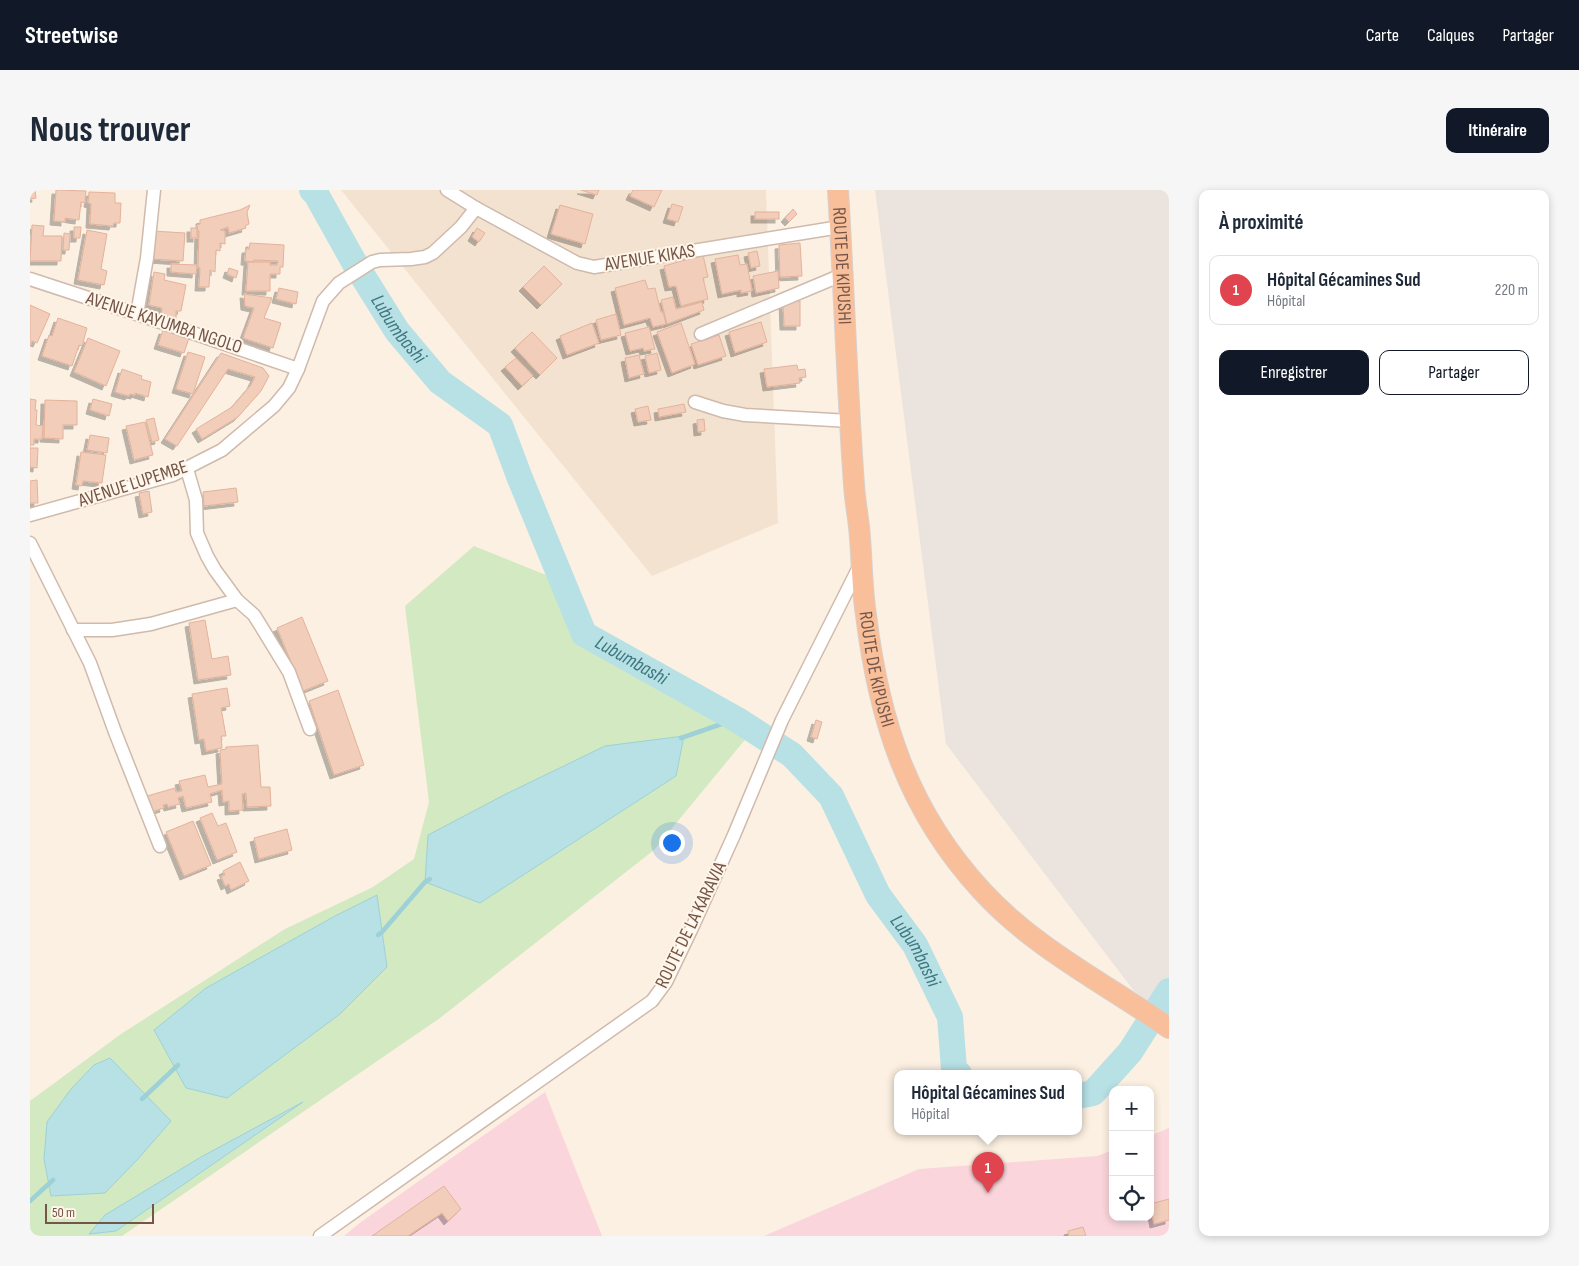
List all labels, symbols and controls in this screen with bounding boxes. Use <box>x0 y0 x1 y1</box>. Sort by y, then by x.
text: Streetwise <box>25 21 118 50</box>
text: Carte <box>1366 25 1399 46</box>
text: Calques <box>1427 25 1474 46</box>
text: Partager <box>1502 25 1554 46</box>
button: Itinéraire <box>1446 108 1549 153</box>
text: Nous trouver <box>30 109 191 152</box>
street label: ROUTE DE KIPUSHI <box>828 206 856 325</box>
text: À proximité <box>1219 210 1304 235</box>
street label: AVENUE KIKAS <box>602 240 697 277</box>
text: Hôpital Gécamines Sud <box>1267 269 1421 292</box>
text: 1 <box>1233 281 1239 300</box>
text: 220 m <box>1495 281 1528 300</box>
street label: AVENUE KAYUMBA NGOLO <box>82 287 245 359</box>
water label: Lubumbashi <box>365 290 432 370</box>
text: Hôpital <box>1267 292 1305 311</box>
button: Enregistrer <box>1219 350 1369 395</box>
button: Partager <box>1379 350 1529 395</box>
street label: AVENUE LUPEMBE <box>75 456 191 513</box>
street label: ROUTE DE KIPUSHI <box>854 610 900 730</box>
water label: Lubumbashi <box>591 631 673 691</box>
your location <box>659 830 685 856</box>
street label: ROUTE DE LA KARAVIA <box>650 857 732 992</box>
water label: Lubumbashi <box>885 910 946 992</box>
popup <box>894 1070 1082 1135</box>
text: Hôpital Gécamines Sud <box>911 1082 1065 1105</box>
map controls <box>1109 1086 1154 1221</box>
button: + <box>1109 1086 1154 1131</box>
text: Hôpital <box>911 1105 950 1124</box>
button: − <box>1109 1131 1154 1176</box>
pin: 1 <box>972 1152 1004 1193</box>
button: locate <box>1109 1176 1154 1221</box>
scale bar <box>45 1201 154 1224</box>
text: 50 m <box>52 1204 75 1221</box>

